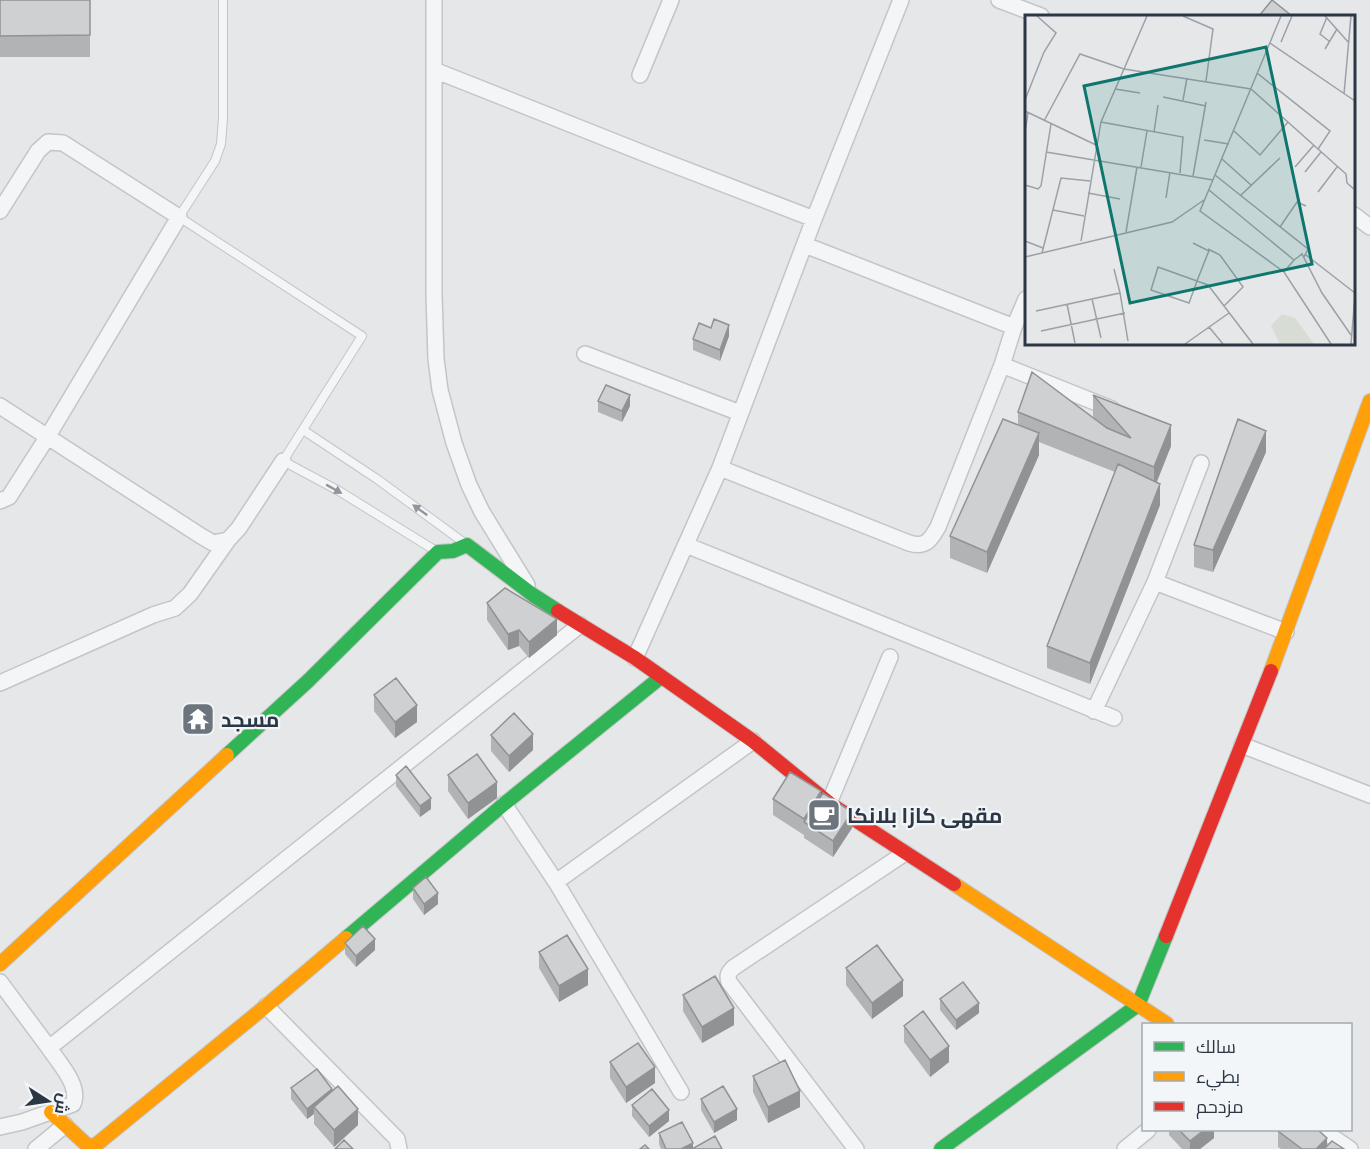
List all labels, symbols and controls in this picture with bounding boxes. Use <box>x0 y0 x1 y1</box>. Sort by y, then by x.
inset map <box>1025 15 1355 345</box>
one-way arrow <box>326 484 343 494</box>
one-way arrow <box>412 505 427 517</box>
temple icon: مسجد <box>180 701 216 737</box>
place label: مسجد <box>221 703 279 735</box>
cafe icon: مقهى كازا بلانكا <box>806 797 842 833</box>
place label: مقهى كازا بلانكا <box>847 799 1002 831</box>
legend <box>1142 1023 1352 1131</box>
text: سالك <box>1196 1033 1236 1060</box>
text: بطيء <box>1196 1063 1240 1091</box>
north arrow <box>18 1071 78 1131</box>
text: ش <box>49 1092 77 1117</box>
text: مزدحم <box>1196 1093 1244 1120</box>

